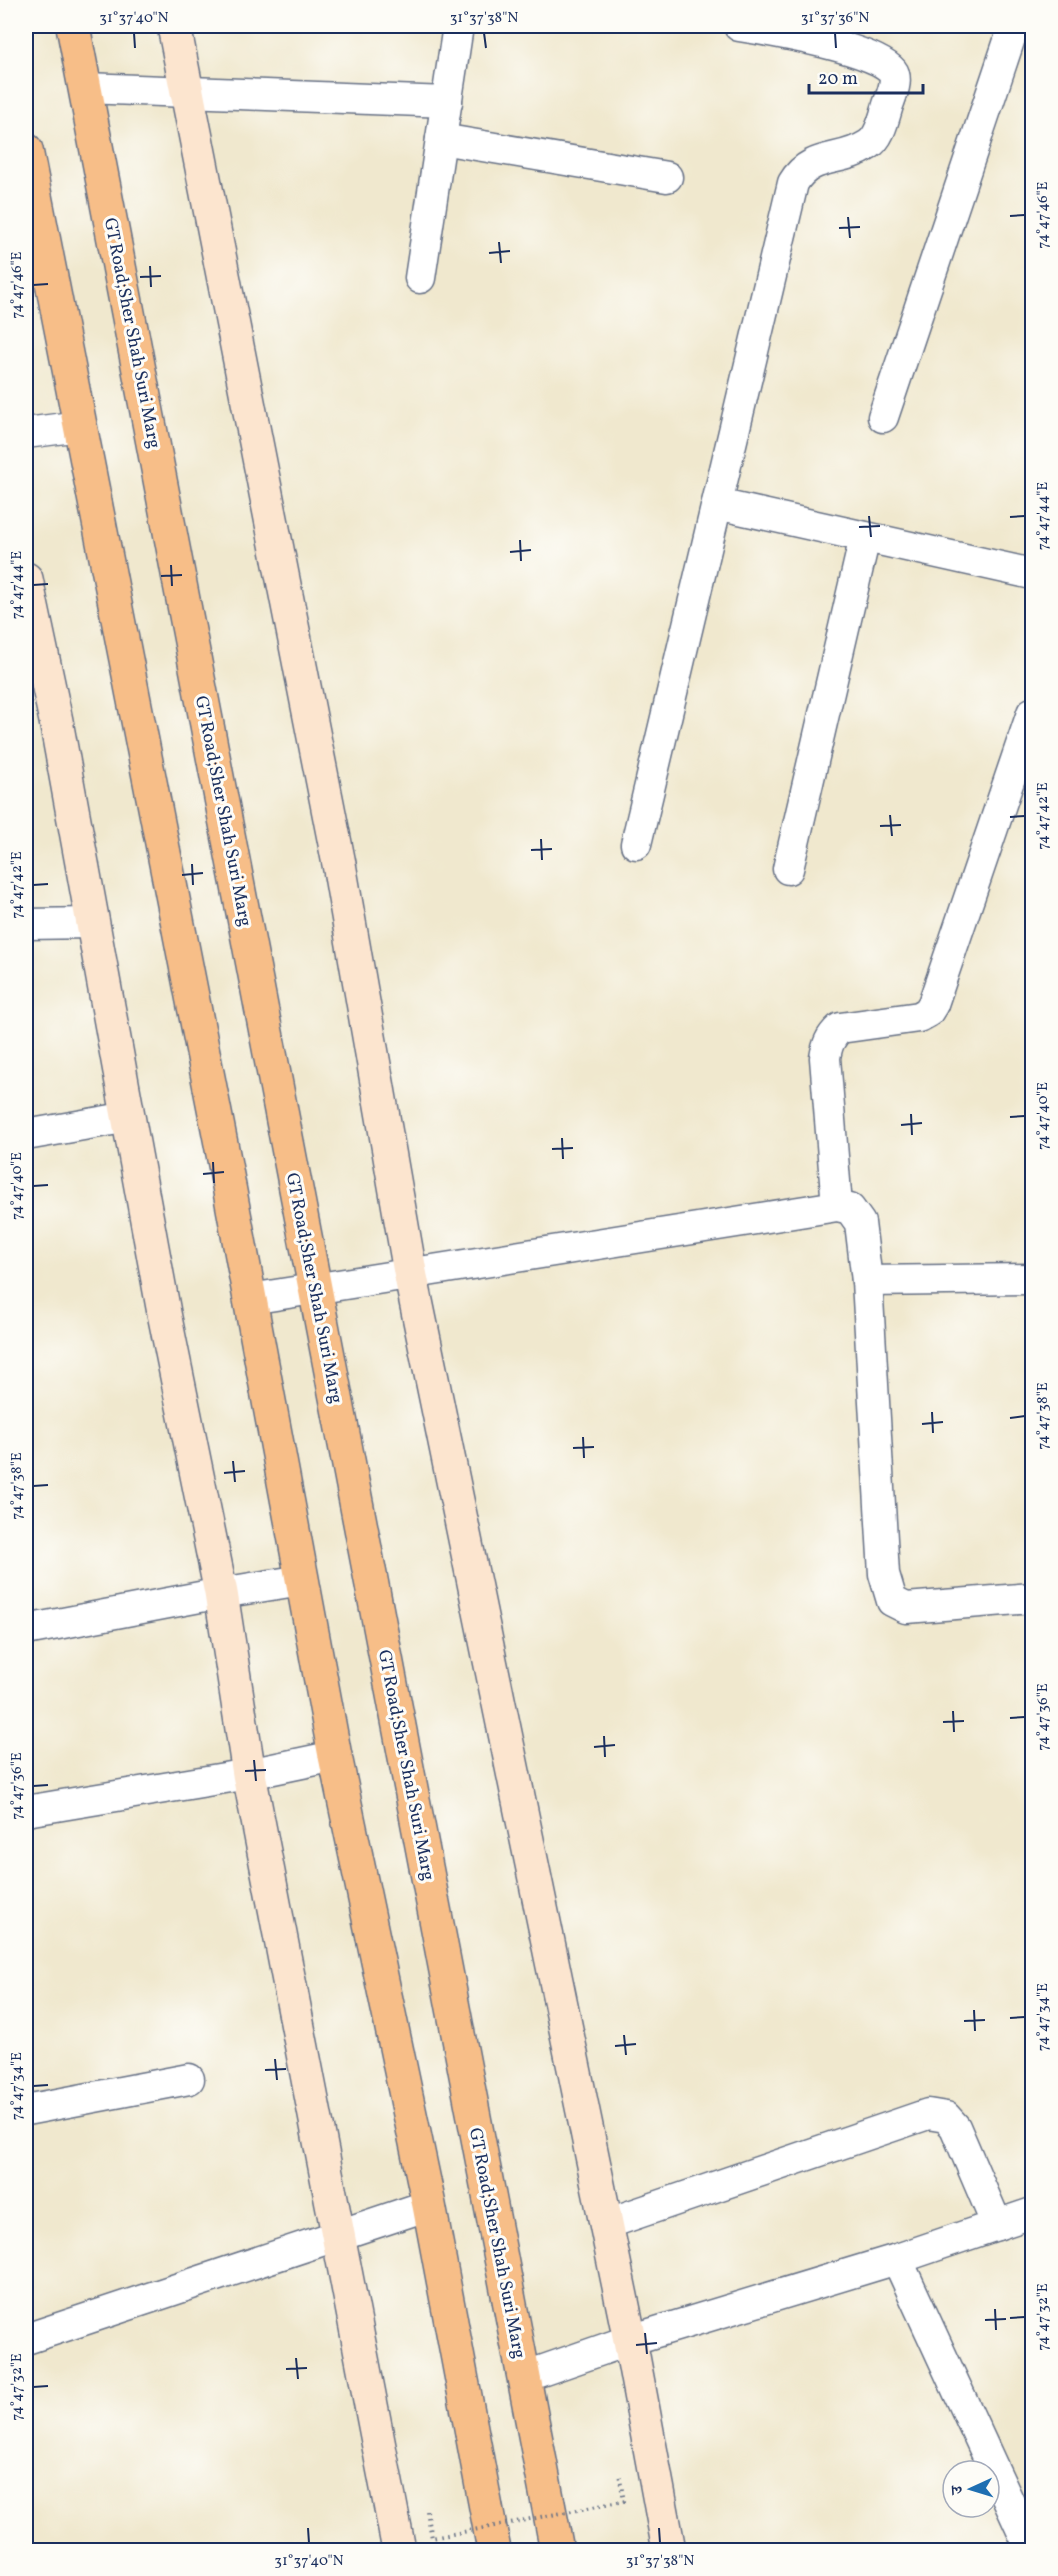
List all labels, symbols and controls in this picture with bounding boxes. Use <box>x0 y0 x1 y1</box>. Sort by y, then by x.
text: 31°37'40"N <box>99 8 169 29</box>
text: 31°37'38"N <box>450 8 518 29</box>
text: 31°37'36"N <box>801 8 869 29</box>
scale bar <box>809 57 923 95</box>
text: 20 m <box>818 67 858 92</box>
text: 74°47'46"E <box>1033 181 1054 249</box>
street label: GT Road;Sher Shah Suri Marg <box>97 216 166 451</box>
text: 74°47'46"E <box>7 251 28 319</box>
text: 74°47'44"E <box>1033 482 1054 550</box>
text: 74°47'44"E <box>7 551 28 619</box>
street label: GT Road;Sher Shah Suri Marg <box>188 694 257 929</box>
text: 74°47'42"E <box>1033 782 1054 850</box>
text: 74°47'42"E <box>7 851 28 919</box>
text: 74°47'40"E <box>1033 1082 1054 1150</box>
text: 74°47'40"E <box>7 1152 28 1220</box>
street label: GT Road;Sher Shah Suri Marg <box>279 1171 348 1406</box>
text: 74°47'38"E <box>1033 1382 1054 1450</box>
text: 74°47'38"E <box>7 1452 28 1520</box>
street label: GT Road;Sher Shah Suri Marg <box>371 1648 440 1883</box>
text: 74°47'36"E <box>1033 1683 1054 1751</box>
text: 74°47'36"E <box>7 1752 28 1820</box>
text: 74°47'34"E <box>1033 1983 1054 2051</box>
text: 74°47'34"E <box>7 2052 28 2120</box>
street label: GT Road;Sher Shah Suri Marg <box>462 2126 531 2361</box>
text: 74°47'32"E <box>1033 2283 1054 2351</box>
text: 74°47'32"E <box>7 2353 28 2421</box>
north arrow <box>941 2459 1001 2519</box>
text: उ <box>947 2483 969 2496</box>
text: 31°37'40"N <box>274 2551 344 2572</box>
text: 31°37'38"N <box>626 2551 694 2572</box>

